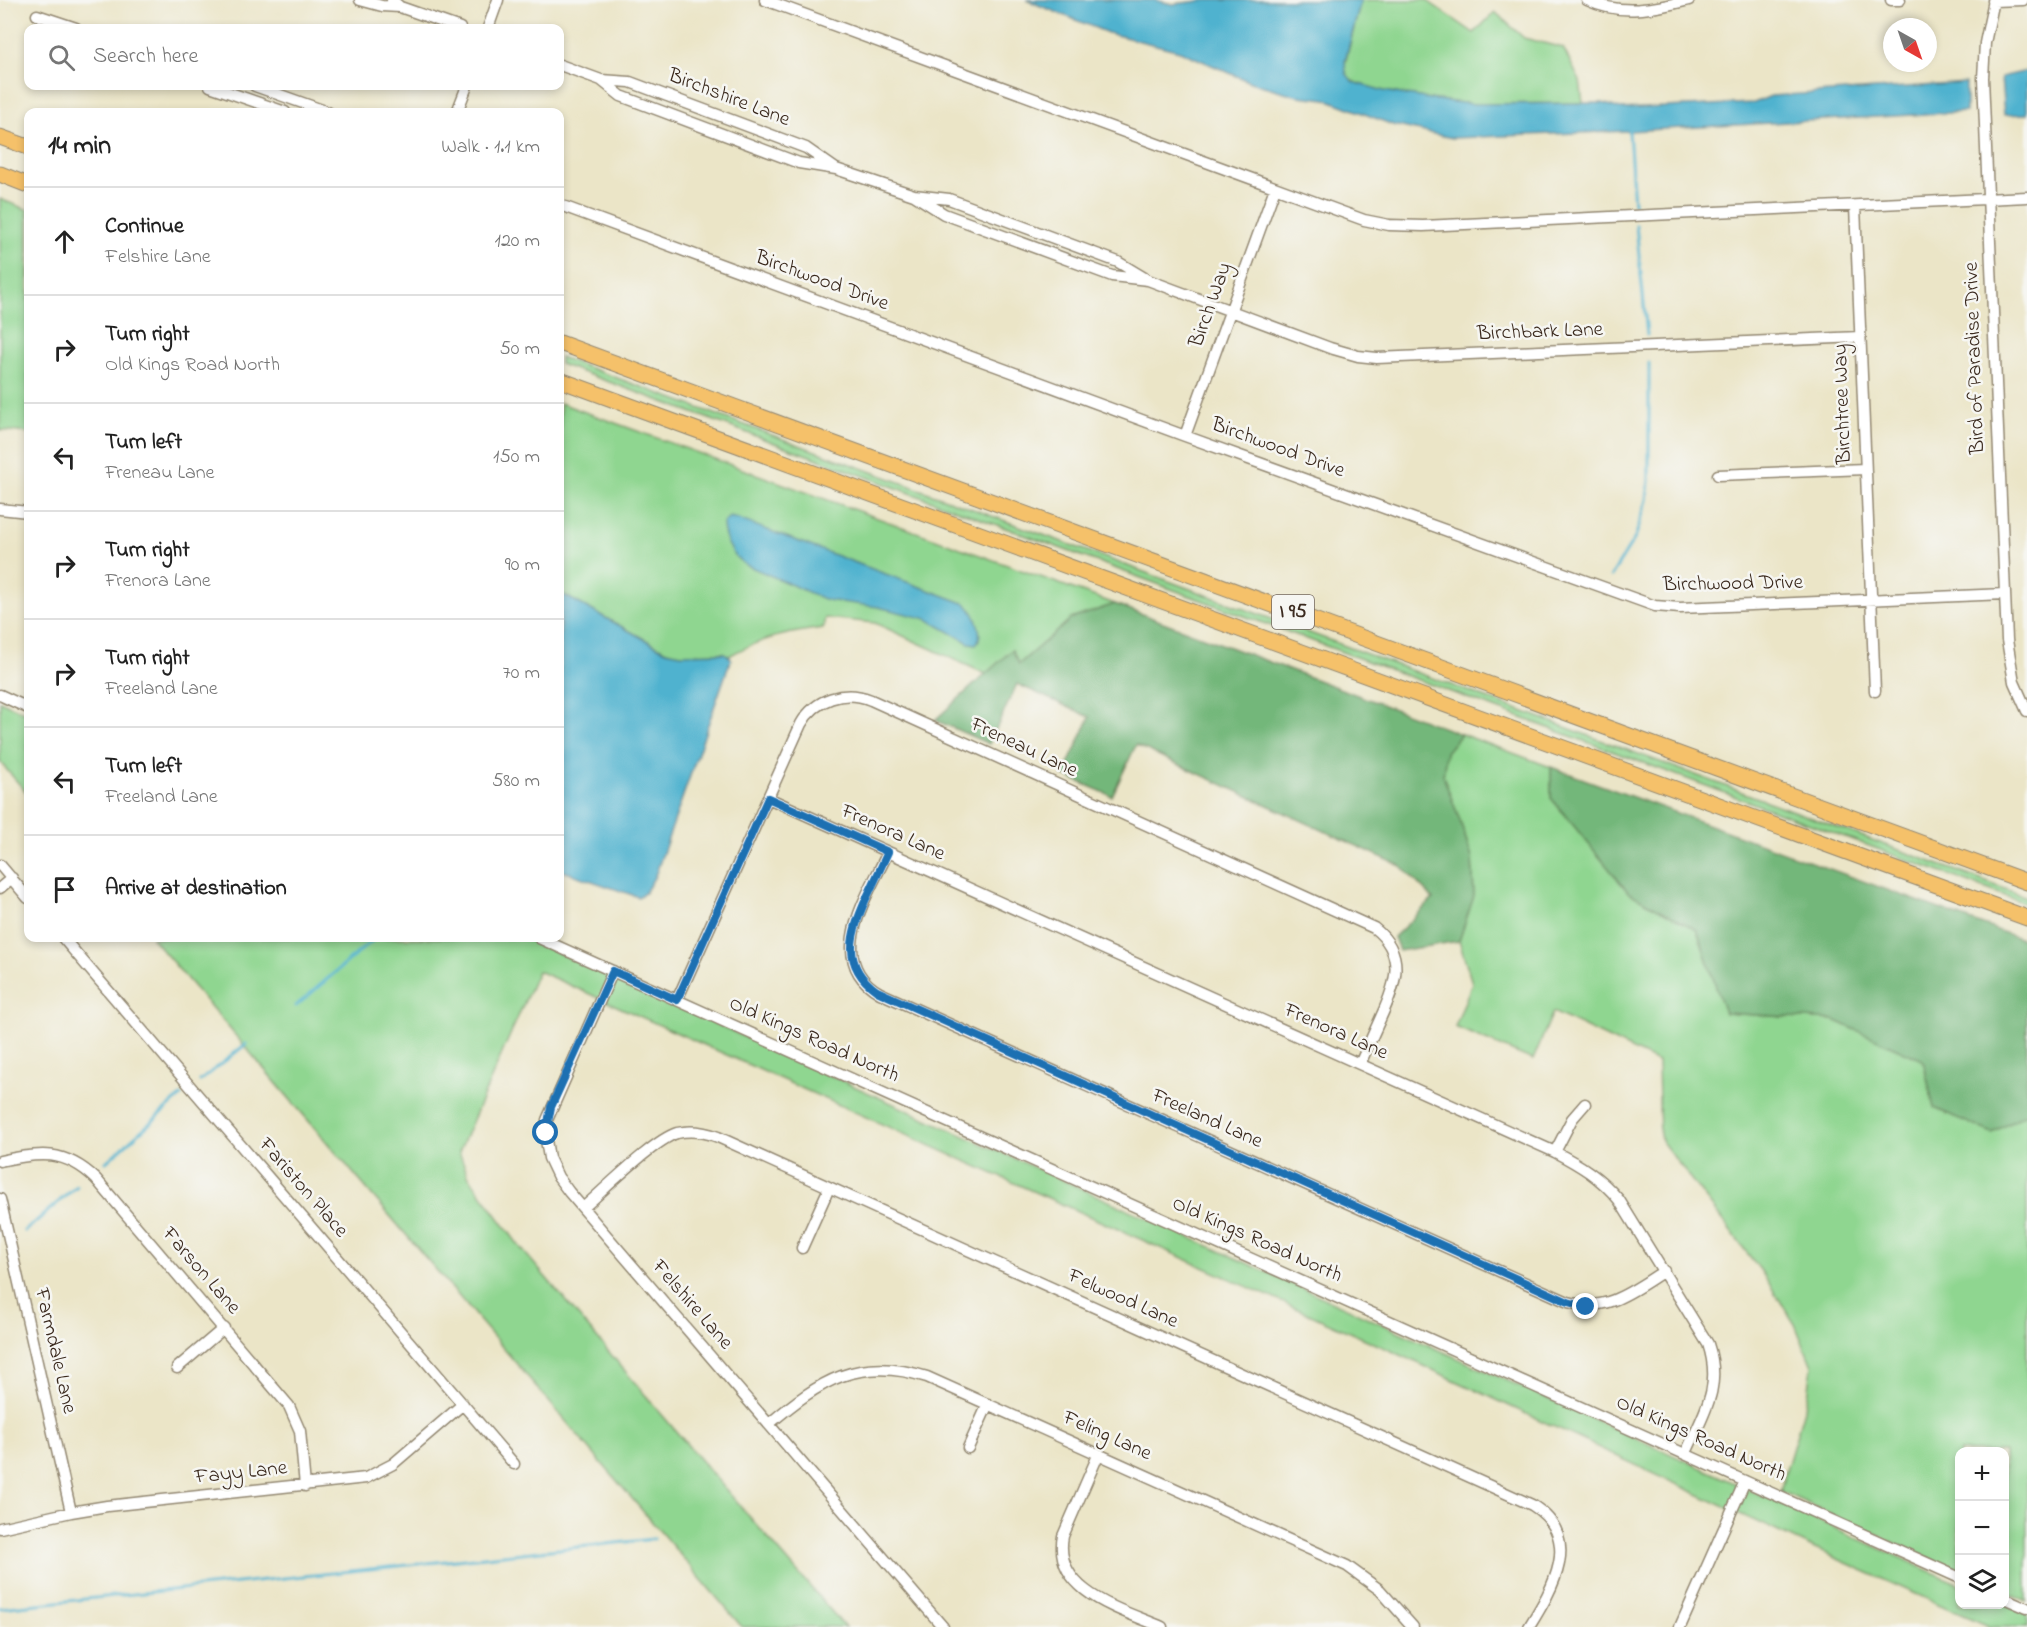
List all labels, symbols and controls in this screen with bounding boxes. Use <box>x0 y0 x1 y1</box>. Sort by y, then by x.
north arrow <box>1883 18 1937 72</box>
search box <box>24 24 564 90</box>
icon: search <box>45 41 78 74</box>
text: Search here <box>93 41 198 73</box>
street label: Birchshire Lane <box>663 61 795 135</box>
text: 14 min <box>48 128 111 166</box>
text: Walk · 1.1 km <box>441 133 540 162</box>
text: Continue <box>105 211 184 243</box>
icon: ahead <box>48 225 81 258</box>
text: 120 m <box>495 227 540 256</box>
text: Felshire Lane <box>105 243 211 272</box>
street label: Birchwood Drive <box>750 243 893 319</box>
street label: Birch Way <box>1181 258 1242 353</box>
street label: Bird of Paradise Drive <box>1957 261 1993 456</box>
street label: Birchbark Lane <box>1476 315 1604 349</box>
text: Turn right <box>105 319 190 351</box>
icon: right <box>48 333 81 366</box>
text: 50 m <box>499 335 540 364</box>
street label: Birchtree Way <box>1826 343 1862 466</box>
text: Old Kings Road North <box>105 351 280 380</box>
street label: Birchwood Drive <box>1206 410 1349 486</box>
text: Turn left <box>105 427 182 459</box>
icon: left <box>48 441 81 474</box>
text: 150 m <box>493 443 540 472</box>
text: Freneau Lane <box>105 459 215 488</box>
text: Turn right <box>105 535 190 567</box>
icon: right <box>48 549 81 582</box>
text: 90 m <box>505 551 540 580</box>
text: Frenora Lane <box>105 567 211 596</box>
street label: Birchwood Drive <box>1662 568 1804 600</box>
road number: I 95 <box>1272 595 1314 629</box>
text: Turn right <box>105 643 190 675</box>
icon: right <box>48 657 81 690</box>
text: 70 m <box>503 659 540 688</box>
text: Freeland Lane <box>105 675 218 704</box>
street label: Freneau Lane <box>965 710 1083 786</box>
text: Turn left <box>105 751 182 783</box>
icon: left <box>48 765 81 798</box>
text: 580 m <box>492 767 540 796</box>
text: Freeland Lane <box>105 783 218 812</box>
street label: Frenora Lane <box>835 796 950 870</box>
icon: arrive <box>48 873 81 906</box>
text: Arrive at destination <box>105 873 287 905</box>
street label: Old Kings Road North <box>723 989 904 1093</box>
street label: Frenora Lane <box>1278 995 1393 1069</box>
street label: Freeland Lane <box>1146 1081 1268 1157</box>
route start <box>532 1119 558 1145</box>
street label: Fariston Place <box>250 1131 355 1245</box>
street label: Old Kings Road North <box>1166 1189 1347 1293</box>
street label: Farson Lane <box>154 1220 248 1322</box>
street label: Felshire Lane <box>644 1253 740 1357</box>
street label: Felwood Lane <box>1062 1261 1183 1337</box>
street label: Farmdale Lane <box>26 1284 84 1417</box>
route end <box>1572 1293 1598 1319</box>
street label: Old Kings Road North <box>1610 1388 1791 1492</box>
street label: Feling Lane <box>1056 1403 1157 1471</box>
map controls <box>1955 1447 2009 1609</box>
button: + <box>1955 1447 2009 1501</box>
street label: Fayy Lane <box>192 1453 289 1495</box>
button: − <box>1955 1501 2009 1555</box>
button: layers <box>1955 1555 2009 1609</box>

